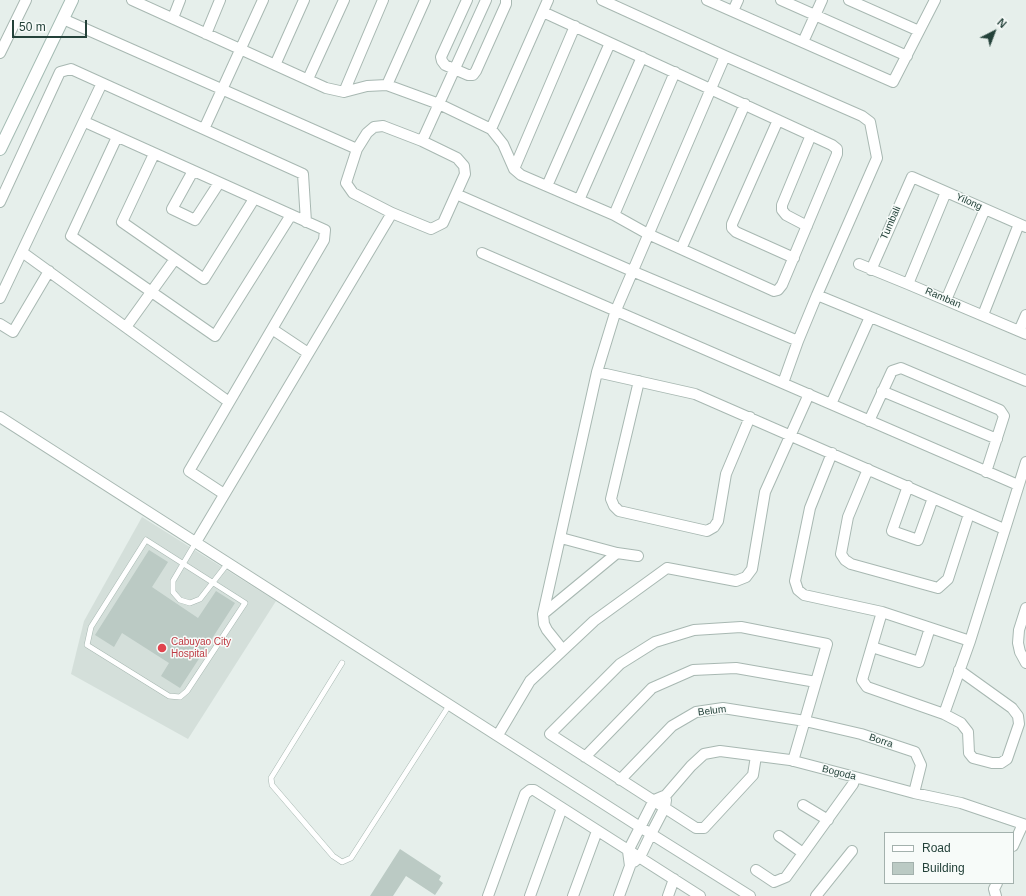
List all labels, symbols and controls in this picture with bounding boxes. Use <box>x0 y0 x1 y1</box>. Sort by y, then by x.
scale bar <box>14 12 89 38</box>
north arrow <box>974 12 1014 52</box>
text: N <box>995 16 1009 30</box>
text: 50 m <box>19 20 46 34</box>
street label: Yilong <box>954 191 984 213</box>
street label: Tumbali <box>878 204 904 242</box>
street label: Ramban <box>923 285 963 311</box>
place label: Cabuyao City Hospital <box>171 636 231 660</box>
marker: Cabuyao City Hospital <box>156 642 168 654</box>
street label: Belum <box>697 703 727 719</box>
street label: Borra <box>868 732 894 750</box>
street label: Bogoda <box>821 763 857 783</box>
legend <box>884 832 1014 884</box>
text: Road <box>922 841 951 855</box>
text: Building <box>922 861 965 875</box>

